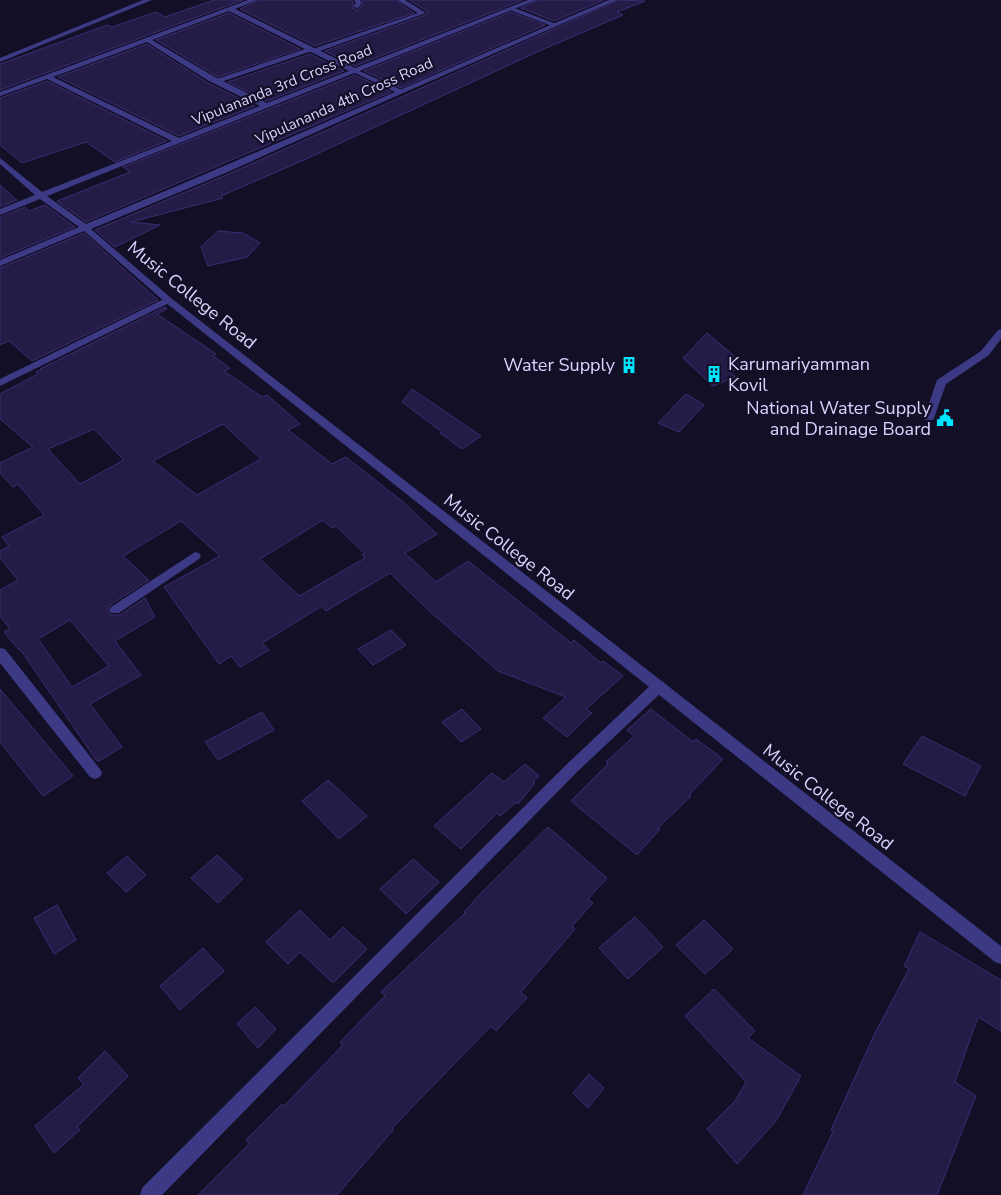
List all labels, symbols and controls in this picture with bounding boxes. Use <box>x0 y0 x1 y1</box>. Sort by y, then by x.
street label: Vipulananda 3rd Cross Road <box>188 40 375 131</box>
street label: Vipulananda 4th Cross Road <box>251 53 436 150</box>
street label: Music College Road <box>122 235 262 355</box>
place label: Karumariyamman Kovil <box>728 352 870 397</box>
place label: Water Supply <box>503 353 616 377</box>
building icon: Water Supply <box>619 355 639 375</box>
building icon: Karumariyamman Kovil <box>704 364 724 384</box>
place label: National Water Supply and Drainage Board <box>746 396 932 441</box>
public building icon: National Water Supply and Drainage Board <box>935 408 955 428</box>
street label: Music College Road <box>439 488 579 606</box>
street label: Music College Road <box>758 738 898 856</box>

